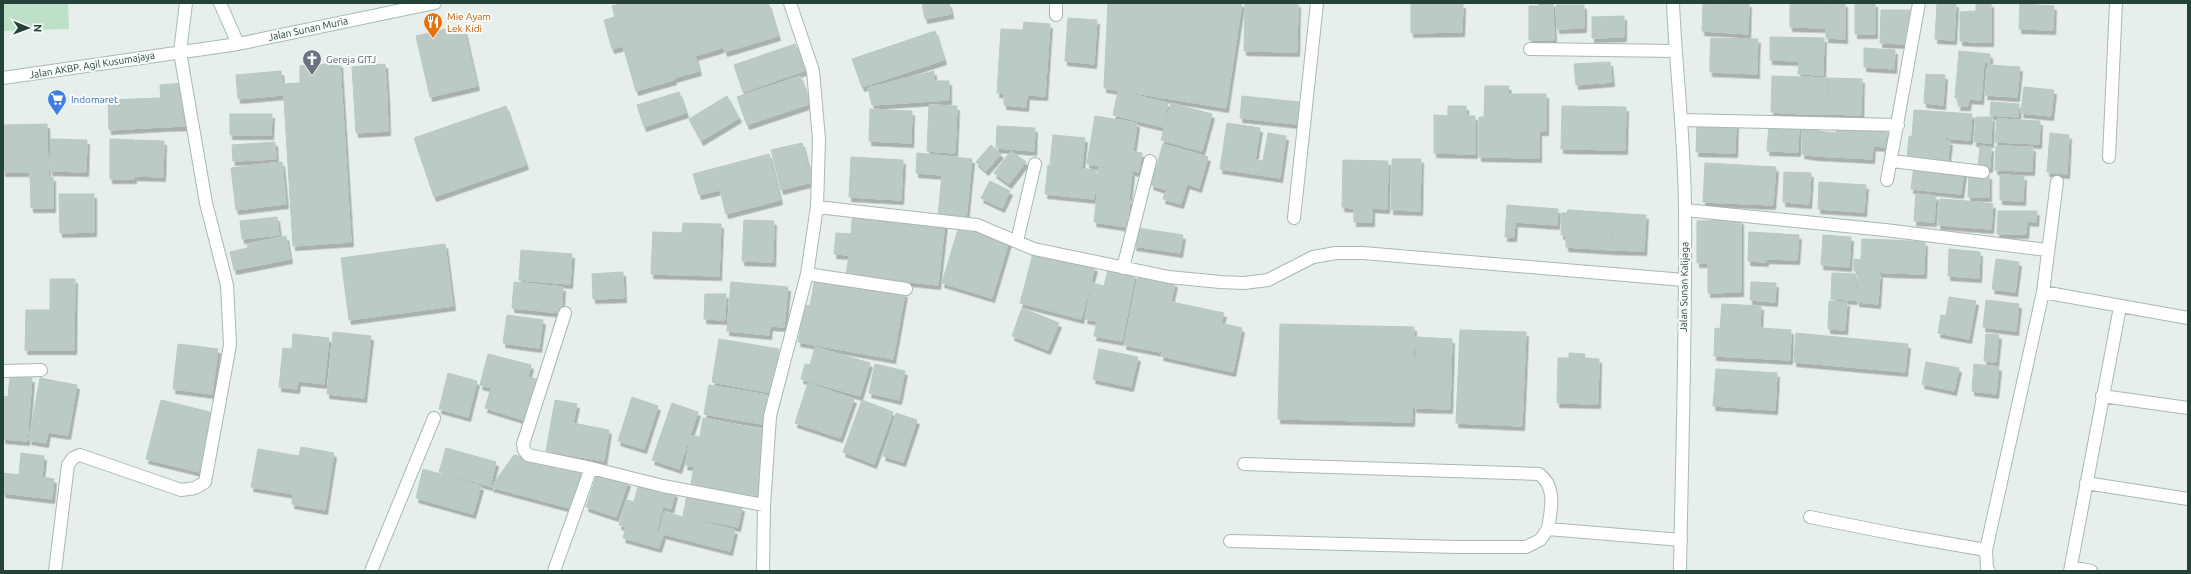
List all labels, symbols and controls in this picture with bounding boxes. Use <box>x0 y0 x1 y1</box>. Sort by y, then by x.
north arrow <box>8 8 48 48</box>
restaurant icon: Mie Ayam Lek Kidi <box>422 11 444 39</box>
place label: Mie Ayam Lek Kidi <box>447 11 491 34</box>
street label: Jalan Sunan Muria <box>267 15 349 43</box>
text: N <box>32 24 44 32</box>
church icon: Gereja GITJ <box>301 48 323 76</box>
street label: Jalan AKBP. Agil Kusumajaya <box>28 50 156 80</box>
place label: Gereja GITJ <box>326 54 376 65</box>
supermarket icon: Indomaret <box>46 88 68 116</box>
place label: Indomaret <box>71 94 118 105</box>
street label: Jalan Sunan Kalijaga <box>1678 242 1690 332</box>

